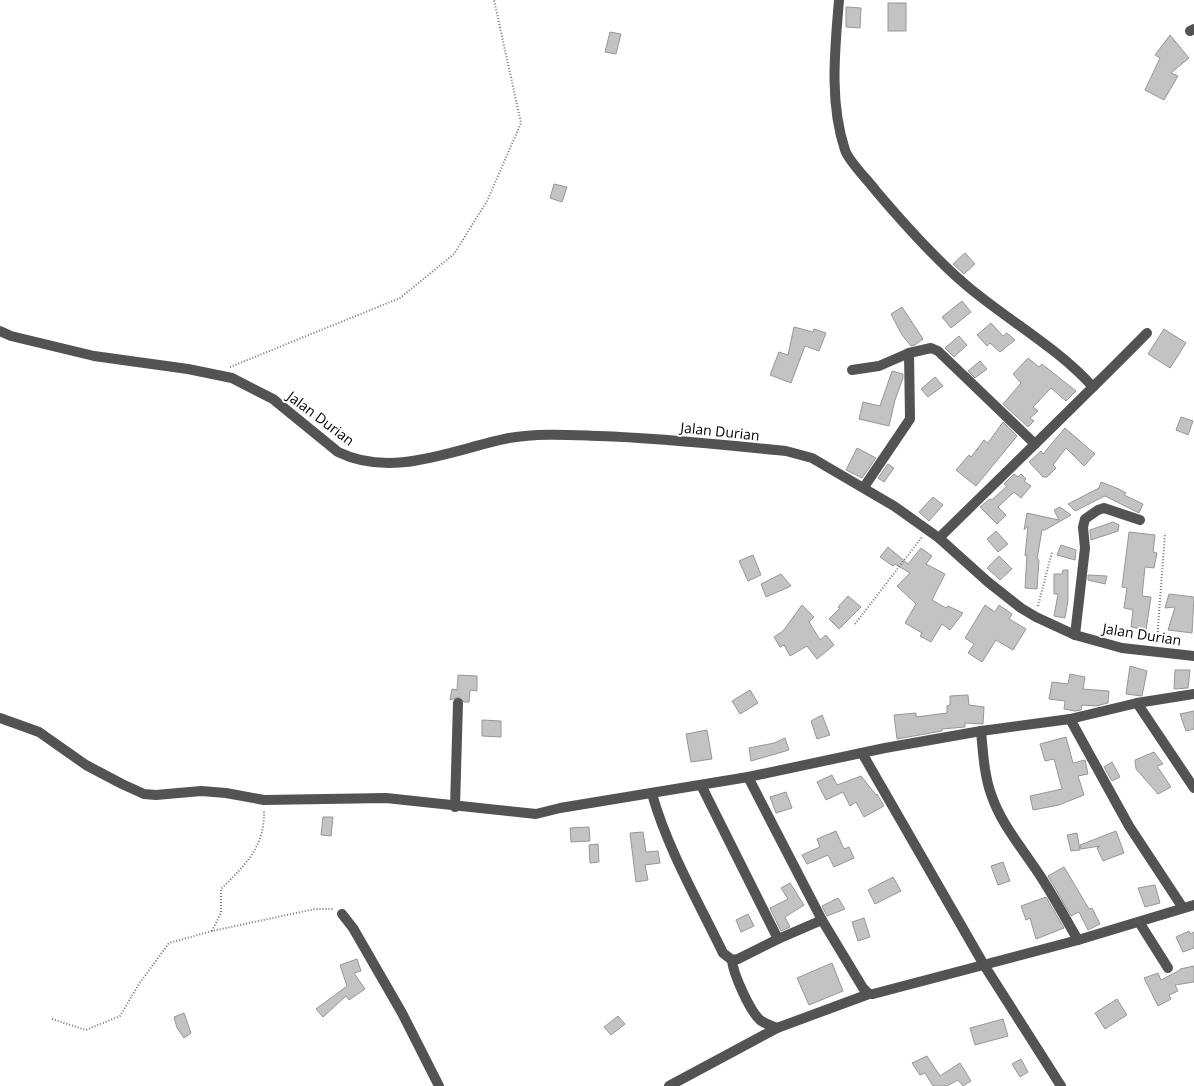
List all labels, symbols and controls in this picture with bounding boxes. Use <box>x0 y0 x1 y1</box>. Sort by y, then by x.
street label: Jalan Durian <box>282 385 358 449</box>
street label: Jalan Durian <box>678 417 761 445</box>
street label: Jalan Durian <box>1099 618 1183 650</box>

